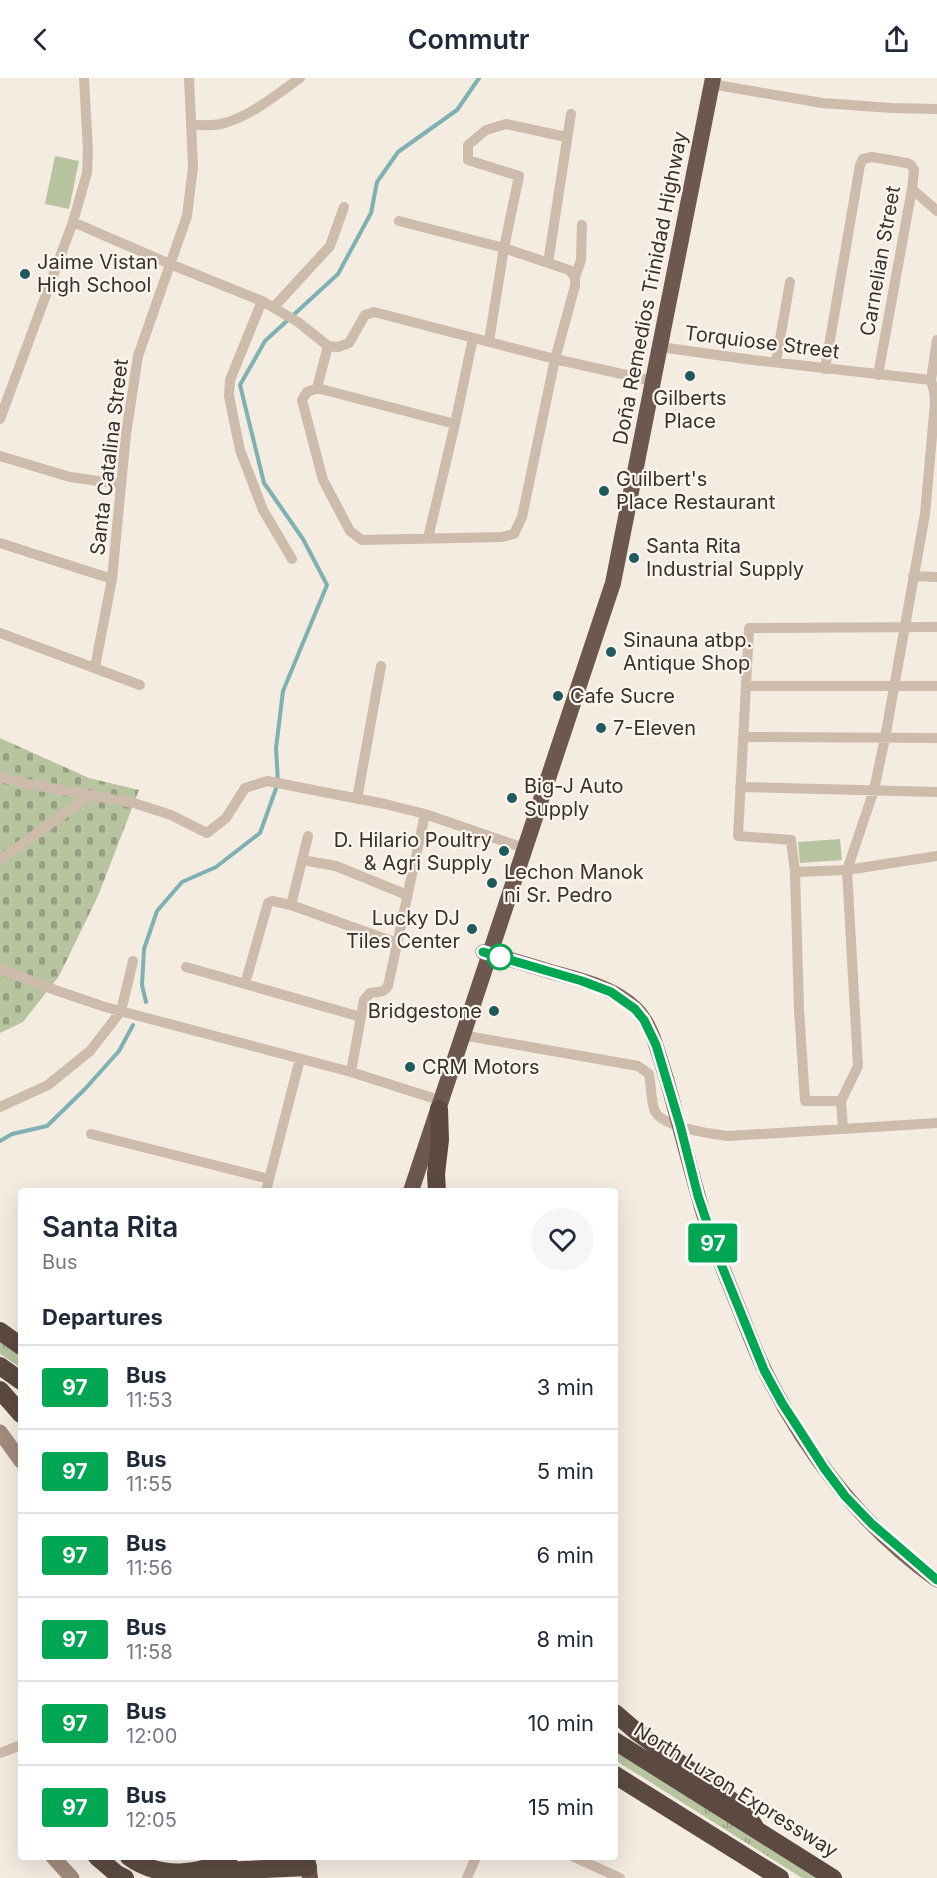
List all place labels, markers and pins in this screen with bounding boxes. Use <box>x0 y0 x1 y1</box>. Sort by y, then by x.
place label: Jaime Vistan High School <box>37 250 158 297</box>
marker: Jaime Vistan High School <box>18 267 32 281</box>
marker: Gilberts Place <box>683 369 697 383</box>
place label: Gilberts Place <box>653 386 727 433</box>
place label: Guilbert's Place Restaurant <box>616 467 776 514</box>
marker: Guilbert's Place Restaurant <box>597 484 611 498</box>
place label: Santa Rita Industrial Supply <box>646 534 804 581</box>
marker: Santa Rita Industrial Supply <box>627 551 641 565</box>
place label: Sinauna atbp. Antique Shop <box>623 628 752 675</box>
marker: Sinauna atbp. Antique Shop <box>604 645 618 659</box>
place label: Cafe Sucre <box>570 684 675 708</box>
marker: Cafe Sucre <box>551 689 565 703</box>
place label: 7-Eleven <box>613 716 696 740</box>
marker: 7-Eleven <box>594 721 608 735</box>
place label: Big-J Auto Supply <box>524 774 624 821</box>
marker: Big-J Auto Supply <box>505 791 519 805</box>
place label: D. Hilario Poultry & Agri Supply <box>334 828 492 875</box>
marker: D. Hilario Poultry & Agri Supply <box>497 844 511 858</box>
place label: Lechon Manok ni Sr. Pedro <box>504 860 644 907</box>
marker: Lechon Manok ni Sr. Pedro <box>485 876 499 890</box>
place label: Lucky DJ Tiles Center <box>346 906 460 953</box>
marker: Lucky DJ Tiles Center <box>465 922 479 936</box>
unlabelled marker <box>487 944 513 970</box>
place label: Bridgestone <box>368 999 482 1023</box>
marker: Bridgestone <box>487 1004 501 1018</box>
place label: CRM Motors <box>422 1055 540 1079</box>
marker: CRM Motors <box>403 1060 417 1074</box>

